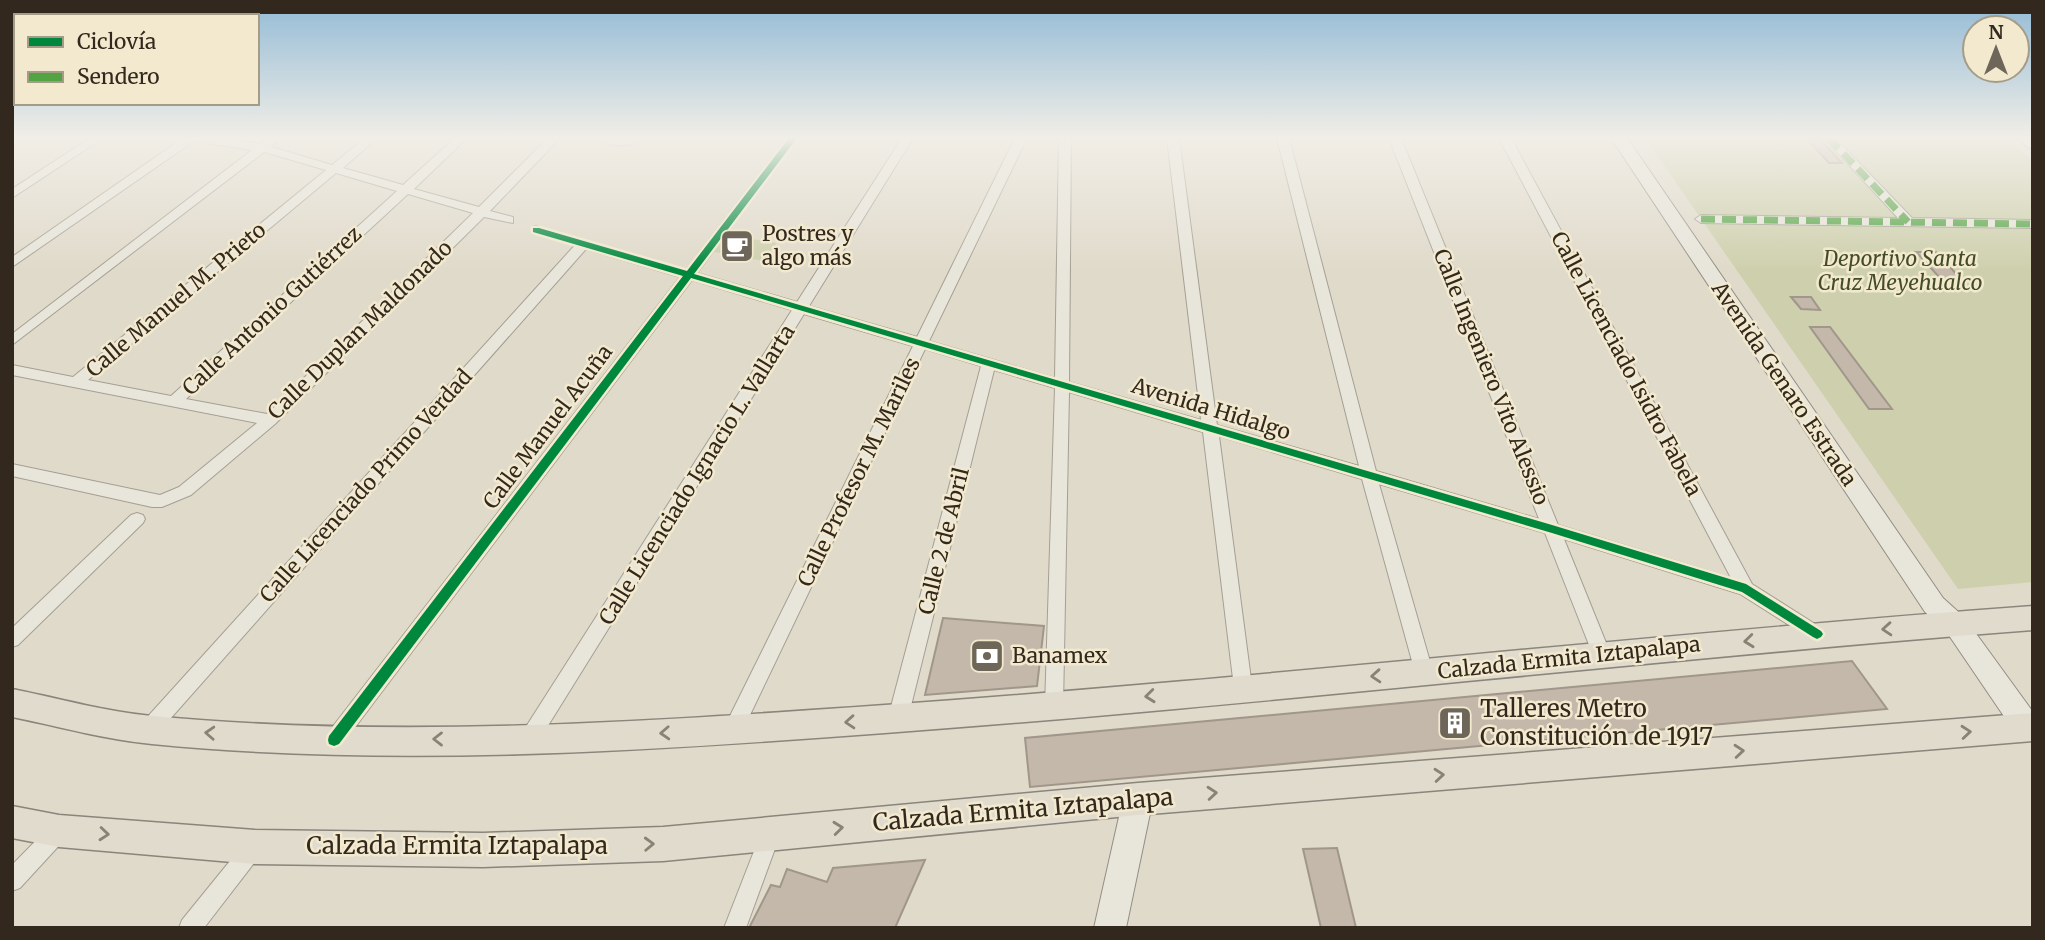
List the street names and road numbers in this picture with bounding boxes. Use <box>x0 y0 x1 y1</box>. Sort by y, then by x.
street label: Calle Manuel M. Prieto <box>80 216 271 383</box>
street label: Calle Antonio Gutiérrez <box>176 220 367 401</box>
street label: Calle Licenciado Isidro Fabela <box>1545 227 1708 501</box>
street label: Calle Duplan Maldonado <box>262 234 458 425</box>
street label: Calle Ingeniero Vito Alessio <box>1428 245 1555 509</box>
street label: Avenida Genaro Estrada <box>1705 276 1863 491</box>
street label: Calle Licenciado Ignacio L. Vallarta <box>593 320 800 630</box>
street label: Calle Manuel Acuña <box>477 339 618 514</box>
street label: Calle Profesor M. Mariles <box>791 353 926 591</box>
street label: Calle Licenciado Primo Verdad <box>254 363 478 608</box>
street label: Avenida Hidalgo <box>1128 371 1294 445</box>
street label: Calle 2 de Abril <box>912 464 975 617</box>
street label: Calzada Ermita Iztapalapa <box>1436 630 1702 685</box>
street label: Calzada Ermita Iztapalapa <box>871 781 1175 838</box>
street label: Calzada Ermita Iztapalapa <box>306 830 608 861</box>

